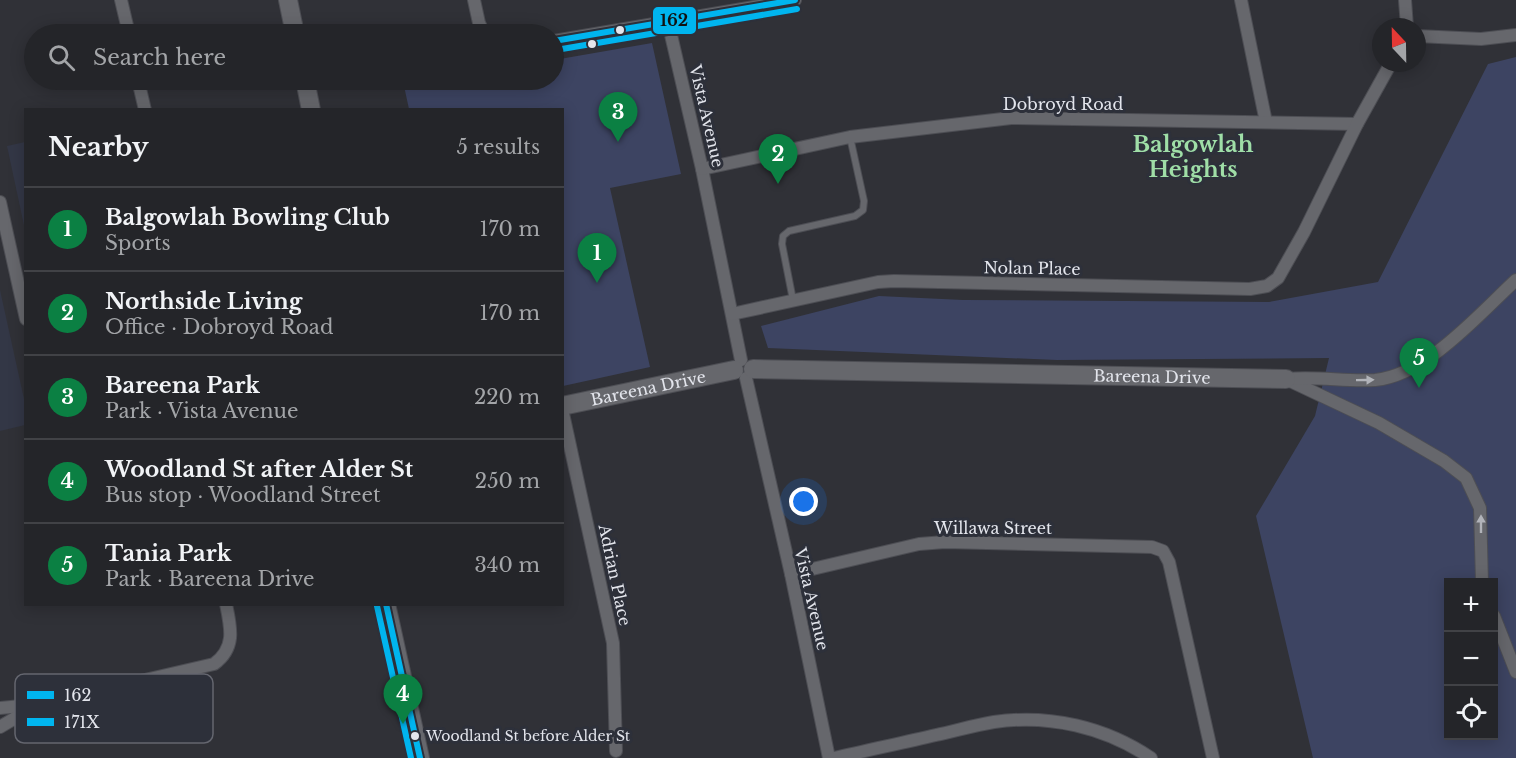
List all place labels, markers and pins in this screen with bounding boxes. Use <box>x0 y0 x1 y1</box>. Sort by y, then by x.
unlabelled marker <box>614 24 626 36</box>
unlabelled marker <box>586 38 598 50</box>
pin: 3 <box>598 92 638 142</box>
pin: 2 <box>758 134 798 184</box>
pin: 1 <box>578 234 616 283</box>
pin: 5 <box>1400 338 1438 388</box>
pin: 4 <box>384 674 422 724</box>
place label: Woodland St before Alder St <box>425 727 631 745</box>
marker: Woodland St before Alder St <box>409 730 421 742</box>

